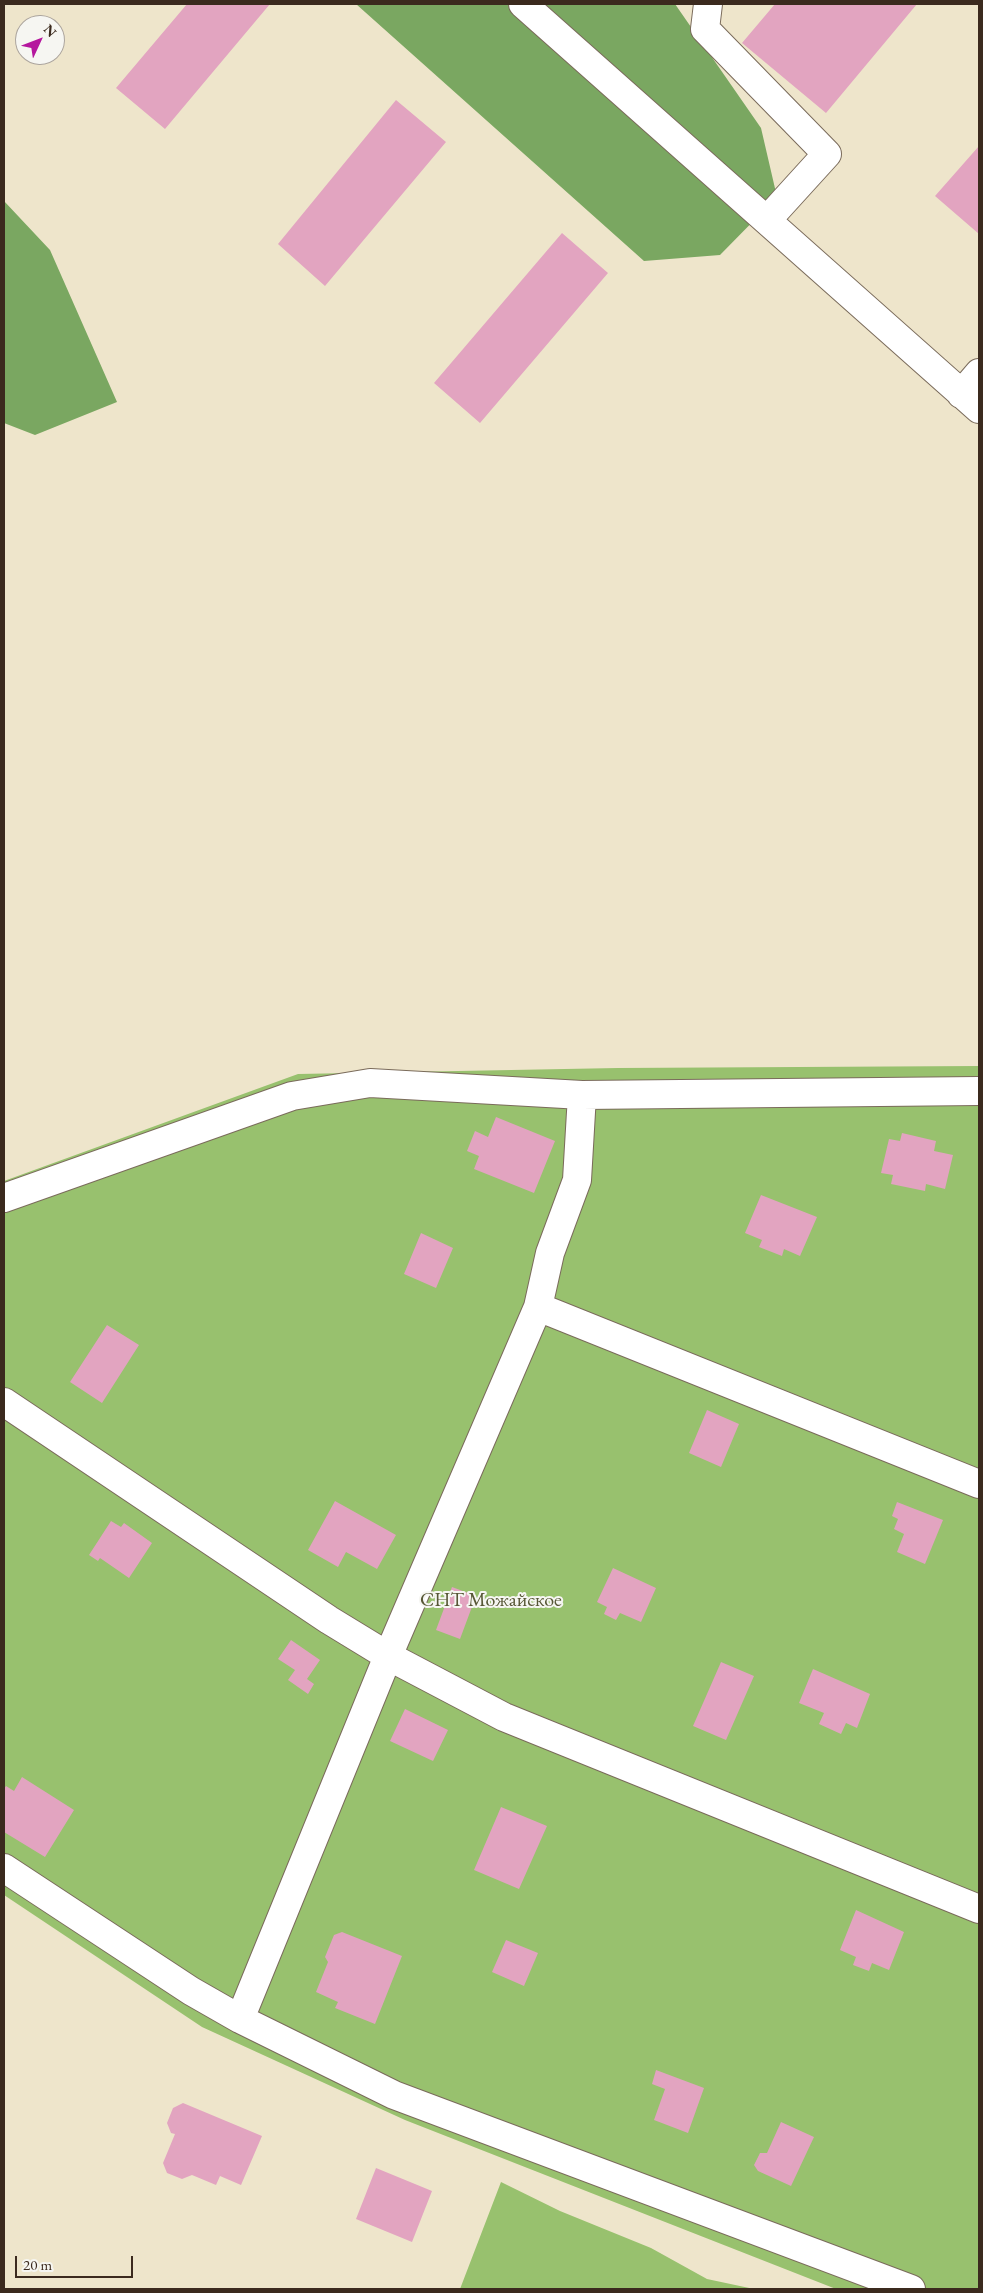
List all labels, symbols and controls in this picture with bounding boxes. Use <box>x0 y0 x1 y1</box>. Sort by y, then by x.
north arrow <box>15 15 65 65</box>
text: N <box>40 20 61 41</box>
park label: СНТ Можайское <box>420 1589 562 1613</box>
scale bar <box>18 2246 135 2278</box>
text: 20 m <box>23 2255 52 2274</box>

